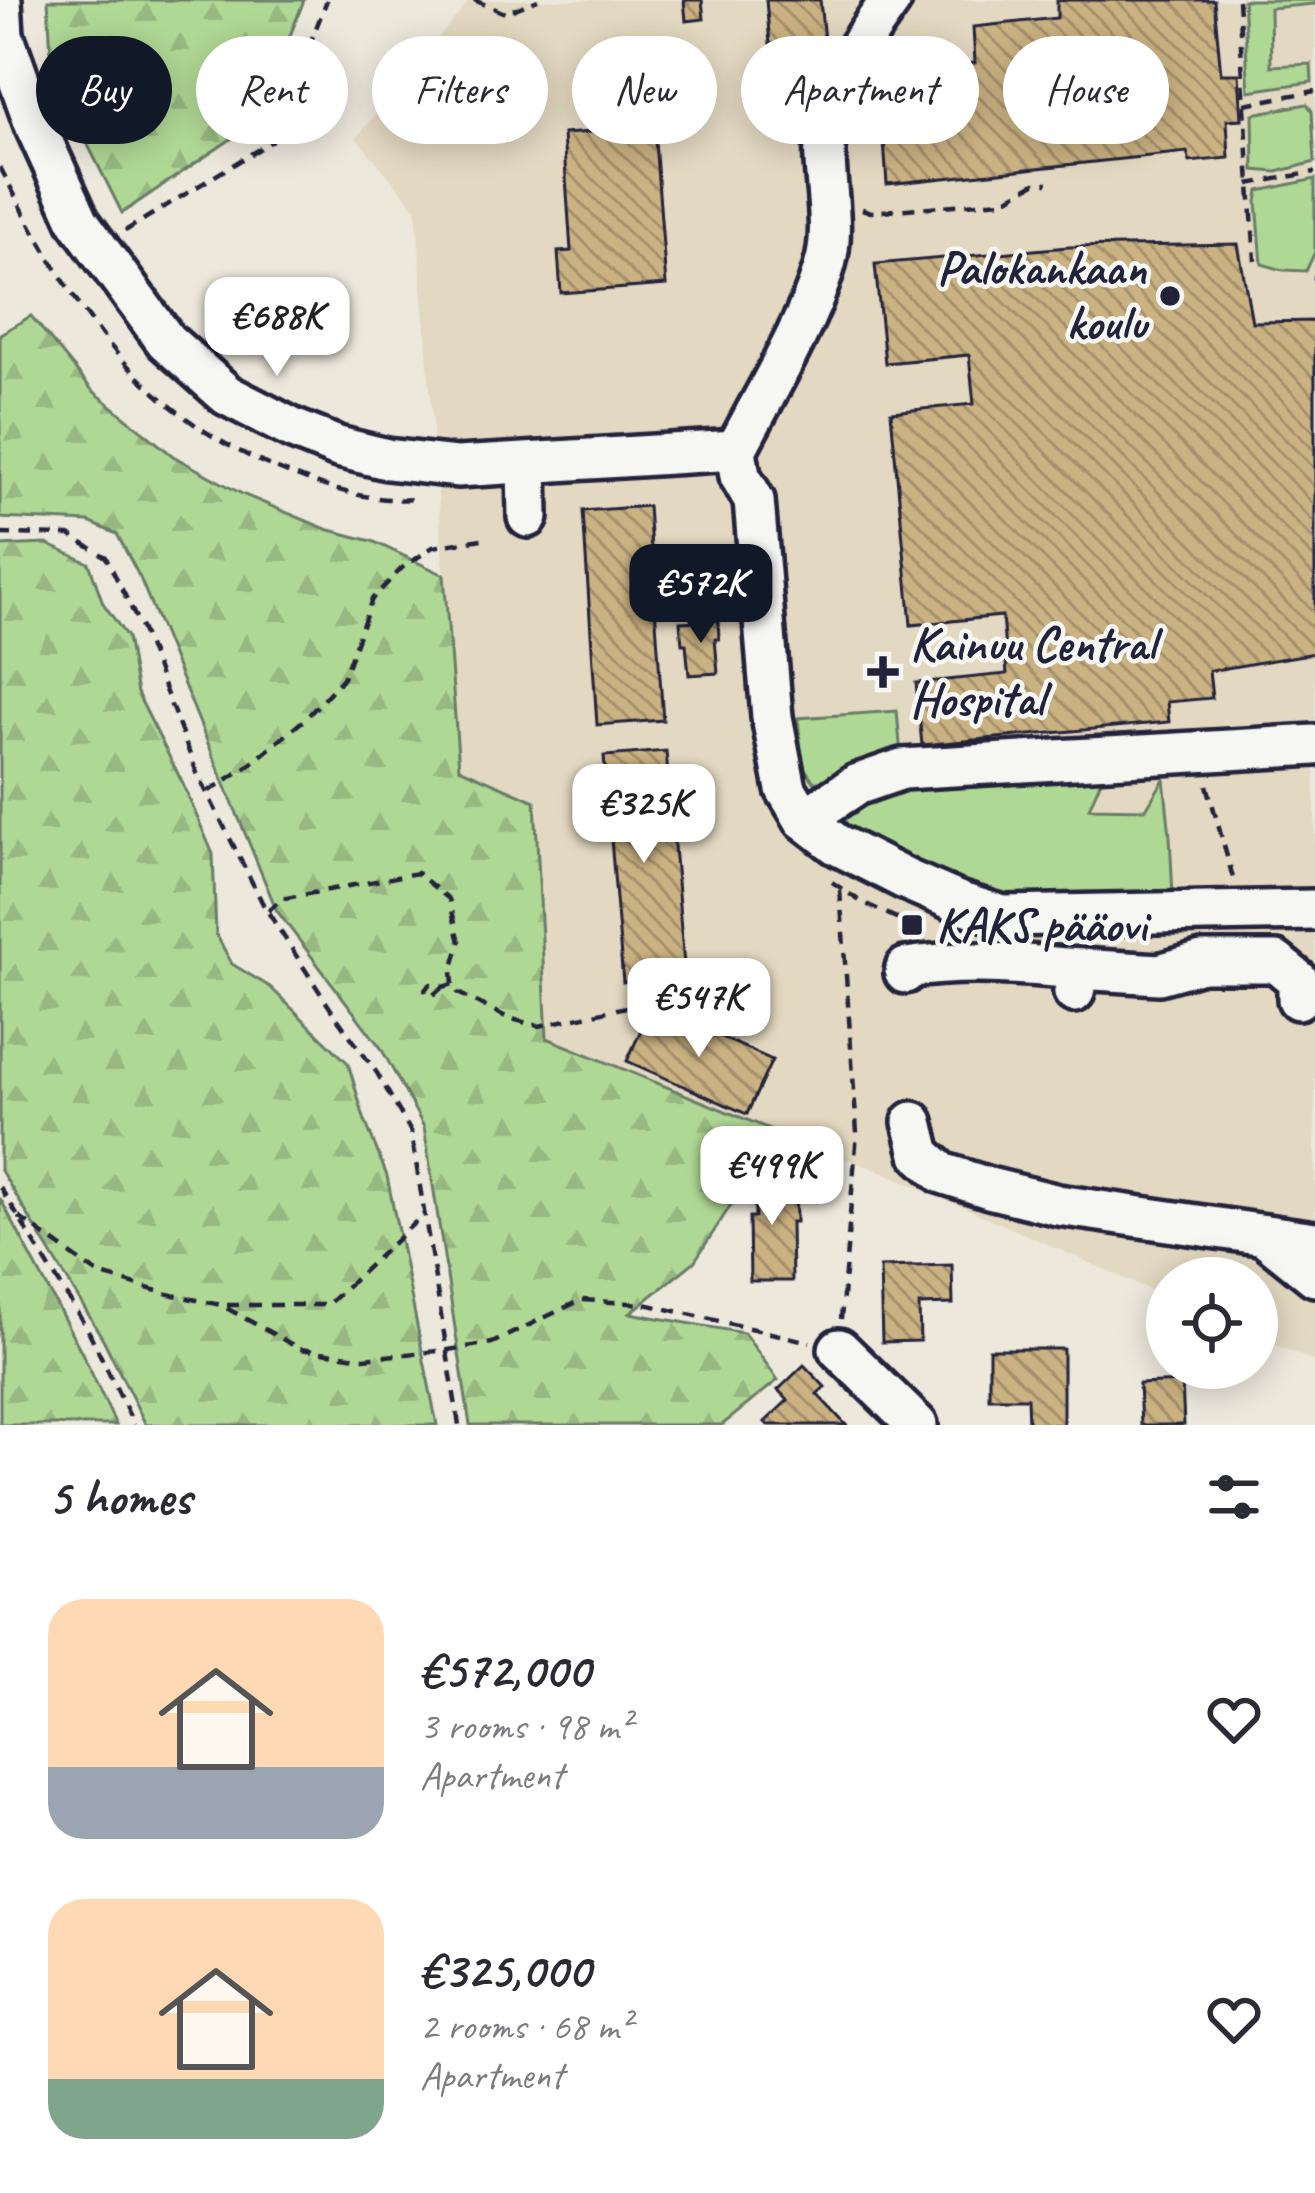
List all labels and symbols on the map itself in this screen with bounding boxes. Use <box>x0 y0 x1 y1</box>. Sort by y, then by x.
place label: Palokankaan koulu <box>937 238 1150 353</box>
pin: €688K <box>193 277 361 379</box>
marker: Palokankaan koulu <box>1157 283 1183 309</box>
pin: €572K <box>617 544 785 646</box>
place label: Kainuu Central Hospital <box>910 614 1164 729</box>
marker: Kainuu Central Hospital <box>867 656 899 688</box>
pin: €325K <box>560 764 728 866</box>
place label: KAKS pääovi <box>936 895 1152 955</box>
marker: KAKS pääovi <box>899 912 925 938</box>
pin: €547K <box>615 958 783 1060</box>
pin: €499K <box>688 1126 856 1228</box>

